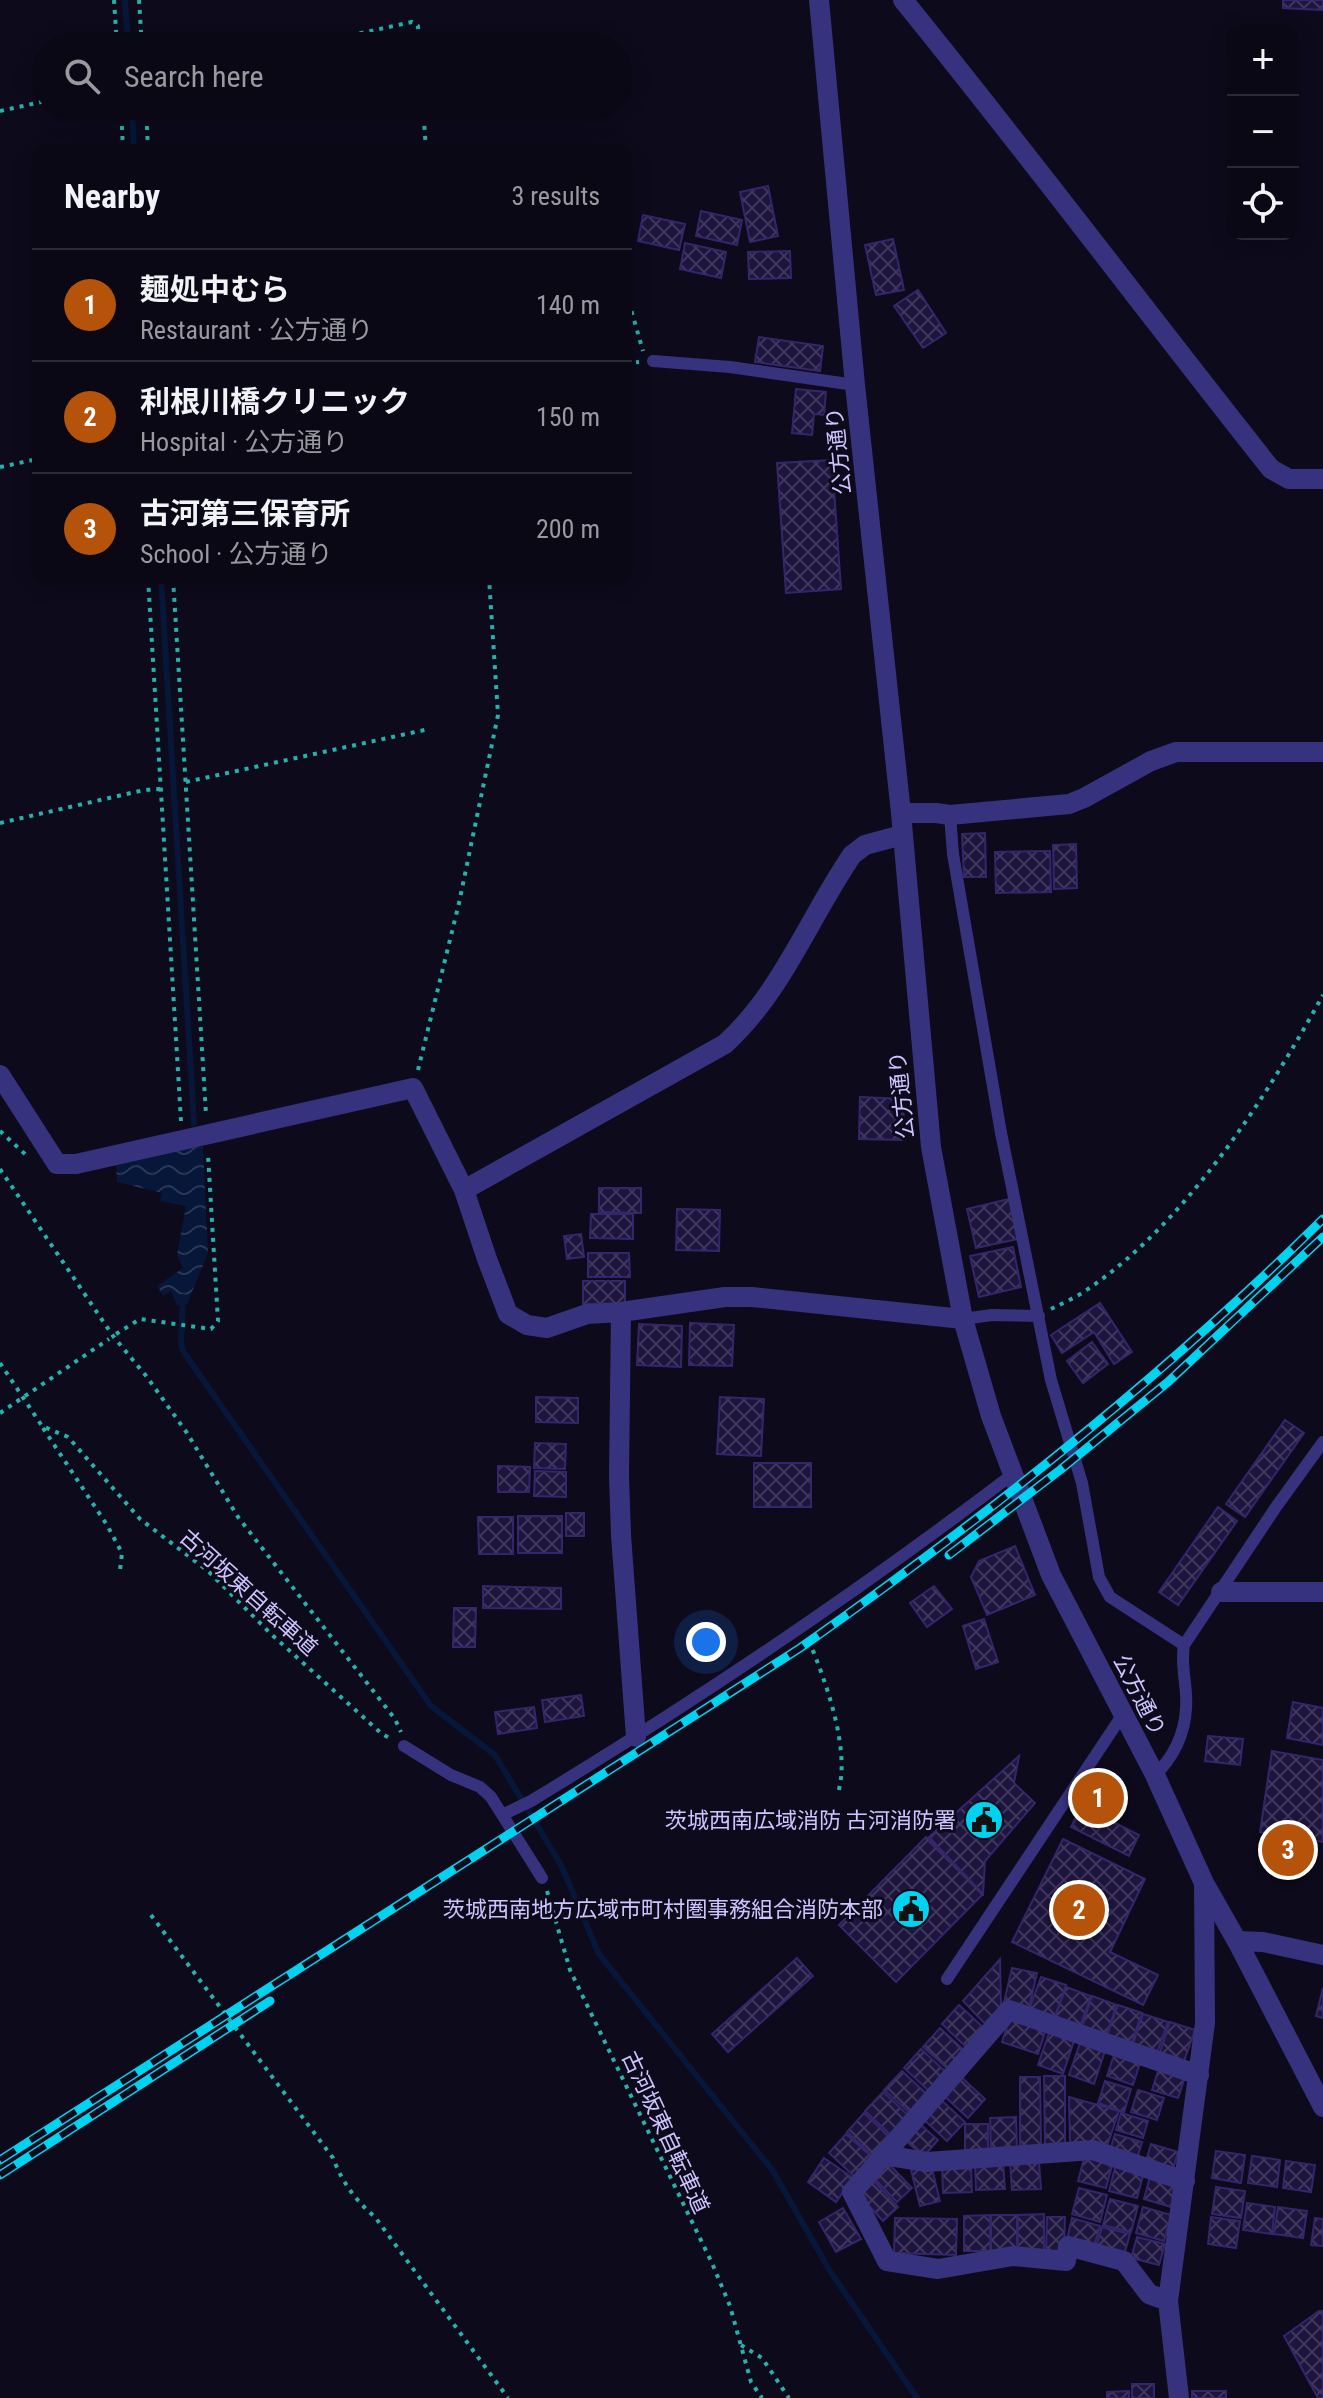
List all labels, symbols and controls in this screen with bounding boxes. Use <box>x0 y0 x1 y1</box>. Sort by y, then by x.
map controls <box>1227 24 1299 240</box>
button: + <box>1227 24 1299 96</box>
search box <box>32 32 632 120</box>
icon: search <box>60 54 104 98</box>
text: Search here <box>124 59 264 94</box>
button: − <box>1227 96 1299 168</box>
button: locate <box>1227 168 1299 240</box>
text: Nearby <box>64 176 160 216</box>
text: 3 results <box>511 181 600 211</box>
text: 麺処中むら <box>140 272 290 307</box>
text: 1 <box>83 290 97 320</box>
text: 140 m <box>536 290 600 320</box>
text: Restaurant · 公方通り <box>140 315 373 345</box>
text: 利根川橋クリニック <box>140 384 410 419</box>
text: 2 <box>83 402 97 432</box>
text: 150 m <box>536 402 600 432</box>
street label: 公方通り <box>821 406 856 496</box>
text: Hospital · 公方通り <box>140 427 348 457</box>
text: 古河第三保育所 <box>140 496 350 531</box>
text: 3 <box>83 514 97 544</box>
text: 200 m <box>536 514 600 544</box>
text: School · 公方通り <box>140 539 332 569</box>
street label: 公方通り <box>884 1050 919 1140</box>
street label: 古河坂東自転車道 <box>175 1524 322 1661</box>
your location <box>686 1622 726 1662</box>
street label: 公方通り <box>1108 1650 1171 1740</box>
pin: 1 <box>1072 1768 1124 1828</box>
public building icon: 茨城西南広域消防 古河消防署 <box>963 1799 1005 1841</box>
place label: 茨城西南広域消防 古河消防署 <box>665 1808 956 1833</box>
pin: 3 <box>1262 1820 1314 1880</box>
pin: 2 <box>1053 1880 1105 1940</box>
public building icon: 茨城西南地方広域市町村圏事務組合消防本部 <box>890 1888 932 1930</box>
place label: 茨城西南地方広域市町村圏事務組合消防本部 <box>443 1897 883 1922</box>
street label: 古河坂東自転車道 <box>617 2047 714 2217</box>

